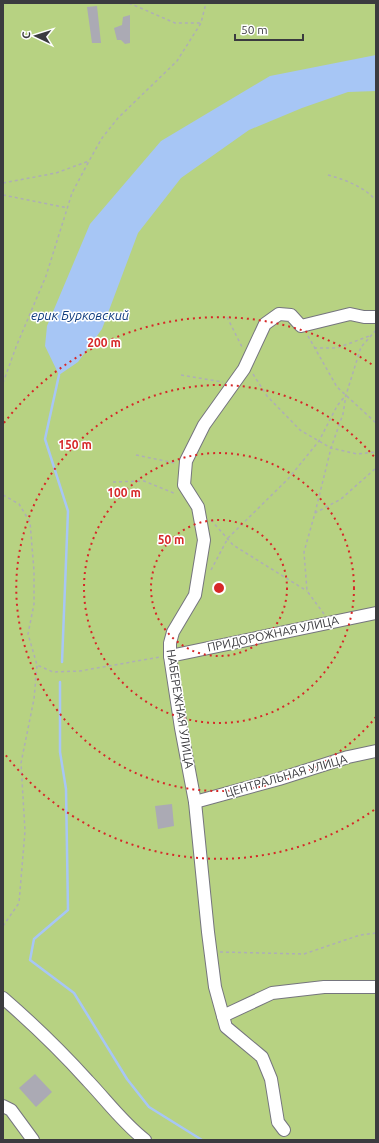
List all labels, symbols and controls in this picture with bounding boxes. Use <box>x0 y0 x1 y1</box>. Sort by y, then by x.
north arrow <box>16 16 56 56</box>
scale bar <box>235 16 303 42</box>
text: 50 m <box>241 23 268 36</box>
text: С <box>20 31 32 39</box>
water label: ерик Бурковский <box>31 308 129 322</box>
text: 200 m <box>87 336 121 349</box>
text: 150 m <box>58 438 92 451</box>
text: 100 m <box>107 486 141 499</box>
text: 50 m <box>158 533 184 546</box>
centre of rings <box>212 581 226 595</box>
street label: ПРИДОРОЖНАЯ УЛИЦА <box>206 613 340 654</box>
street label: НАБЕРЕЖНАЯ УЛИЦА <box>165 648 196 770</box>
street label: ЦЕНТРАЛЬНАЯ УЛИЦА <box>223 752 349 799</box>

